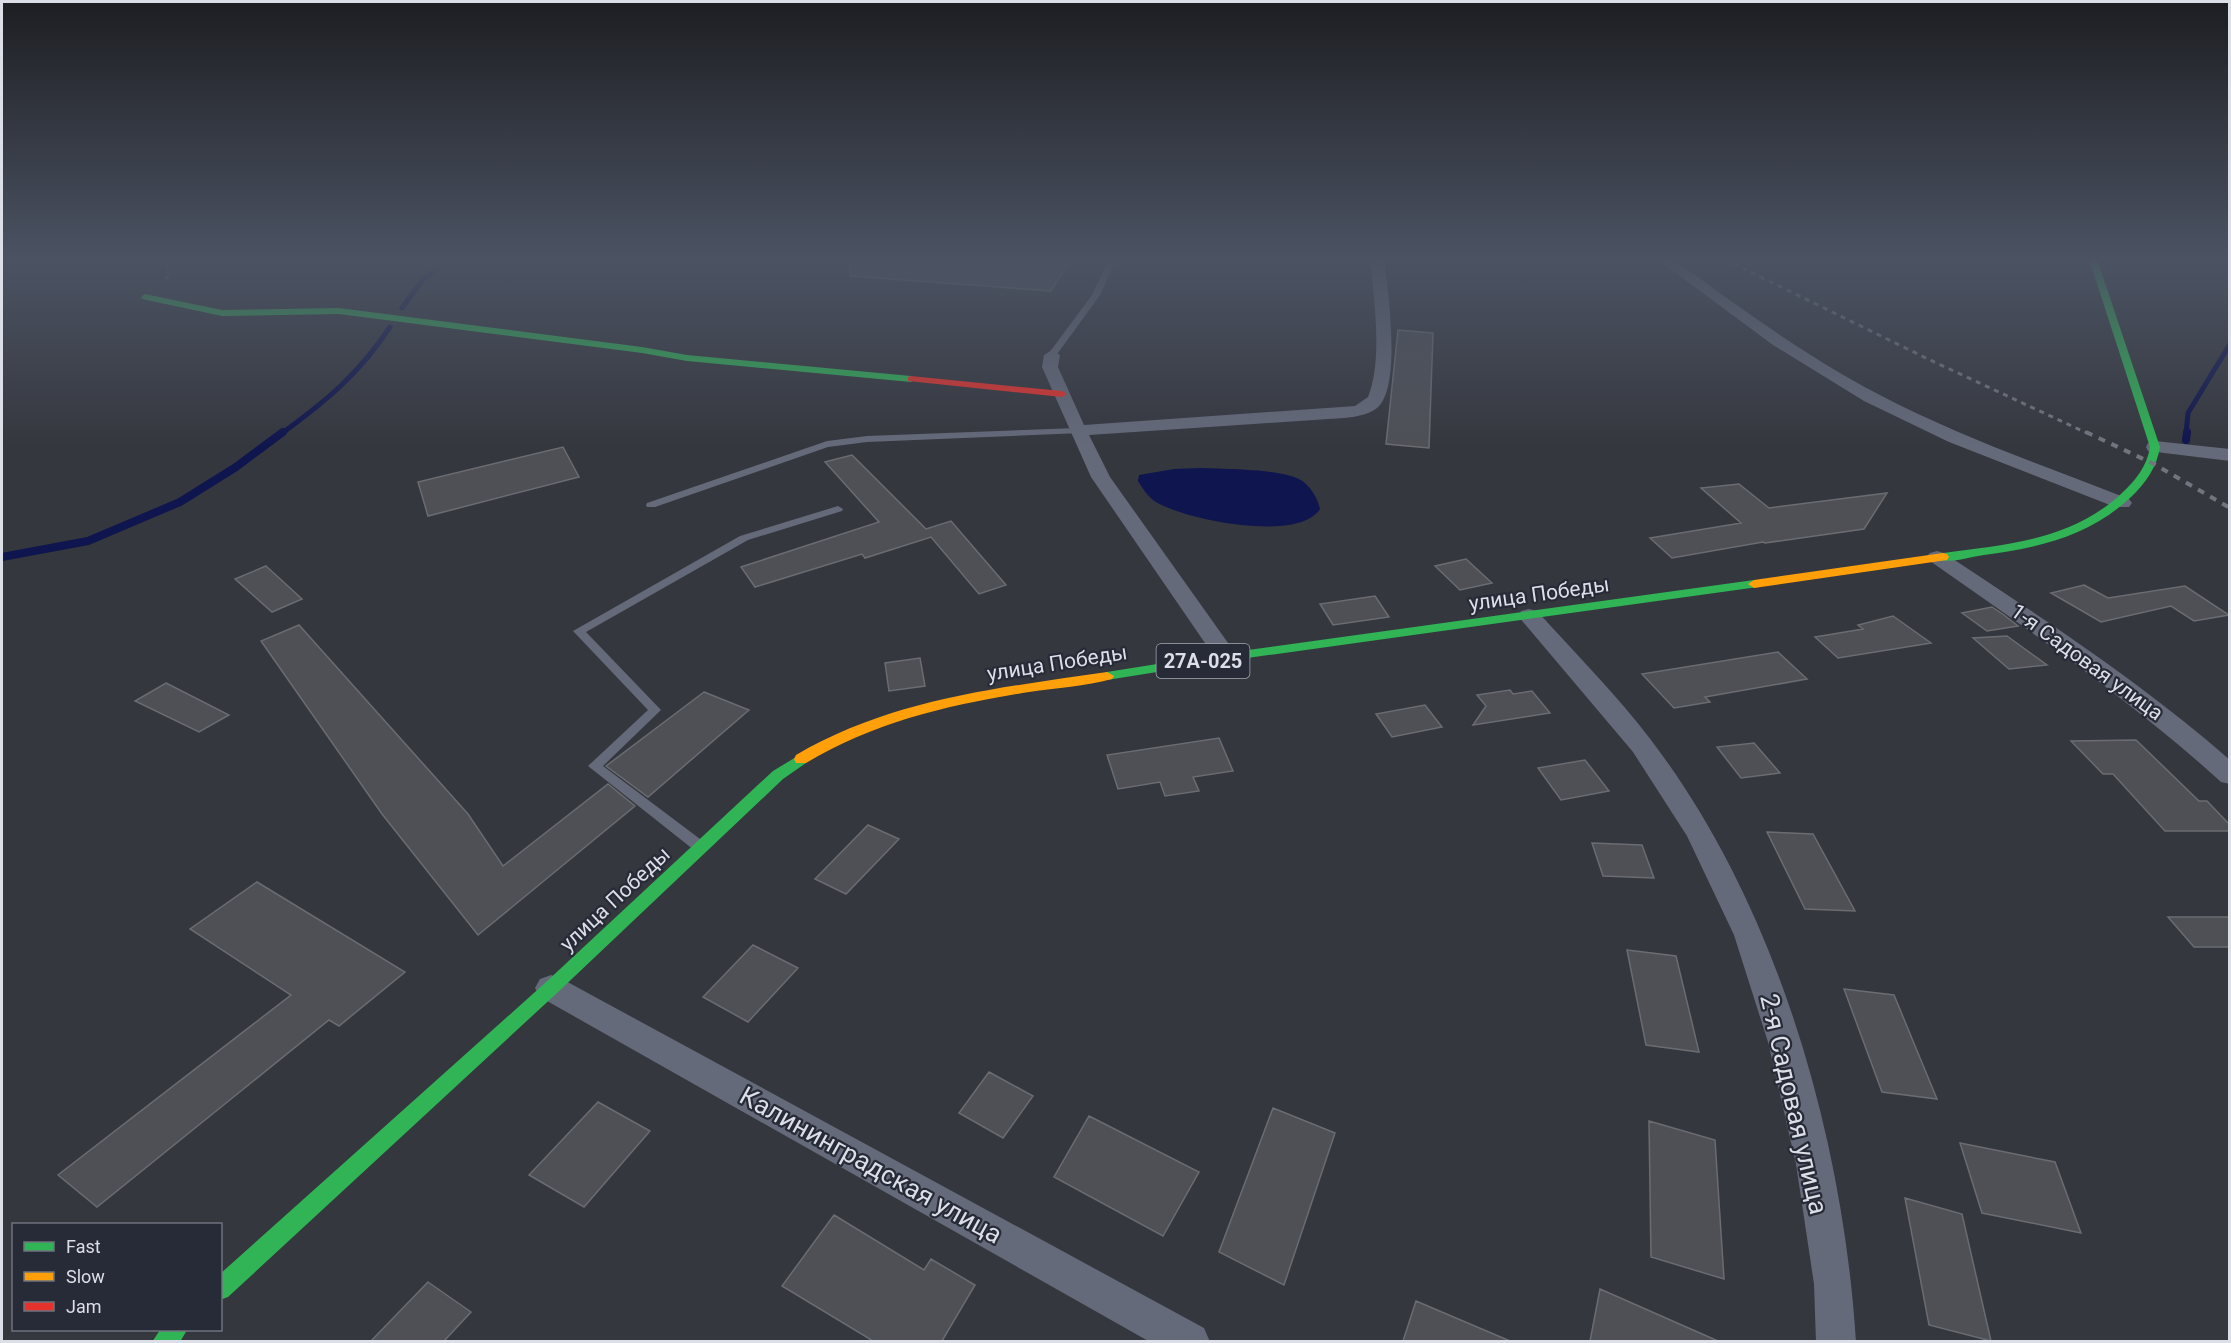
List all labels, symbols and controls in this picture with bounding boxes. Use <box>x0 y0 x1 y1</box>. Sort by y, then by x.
street label: улица Победы <box>1467 572 1611 616</box>
street label: 1-я Садовая улица <box>2006 599 2168 725</box>
street label: улица Победы <box>985 640 1129 686</box>
road number: 27А-025 <box>1156 644 1250 678</box>
street label: улица Победы <box>555 842 675 956</box>
street label: 2-я Садовая улица <box>1754 991 1834 1217</box>
street label: Калининградская улица <box>735 1080 1007 1250</box>
legend <box>12 1223 222 1331</box>
text: Fast <box>66 1236 101 1257</box>
text: Slow <box>66 1266 105 1287</box>
text: Jam <box>66 1296 102 1317</box>

